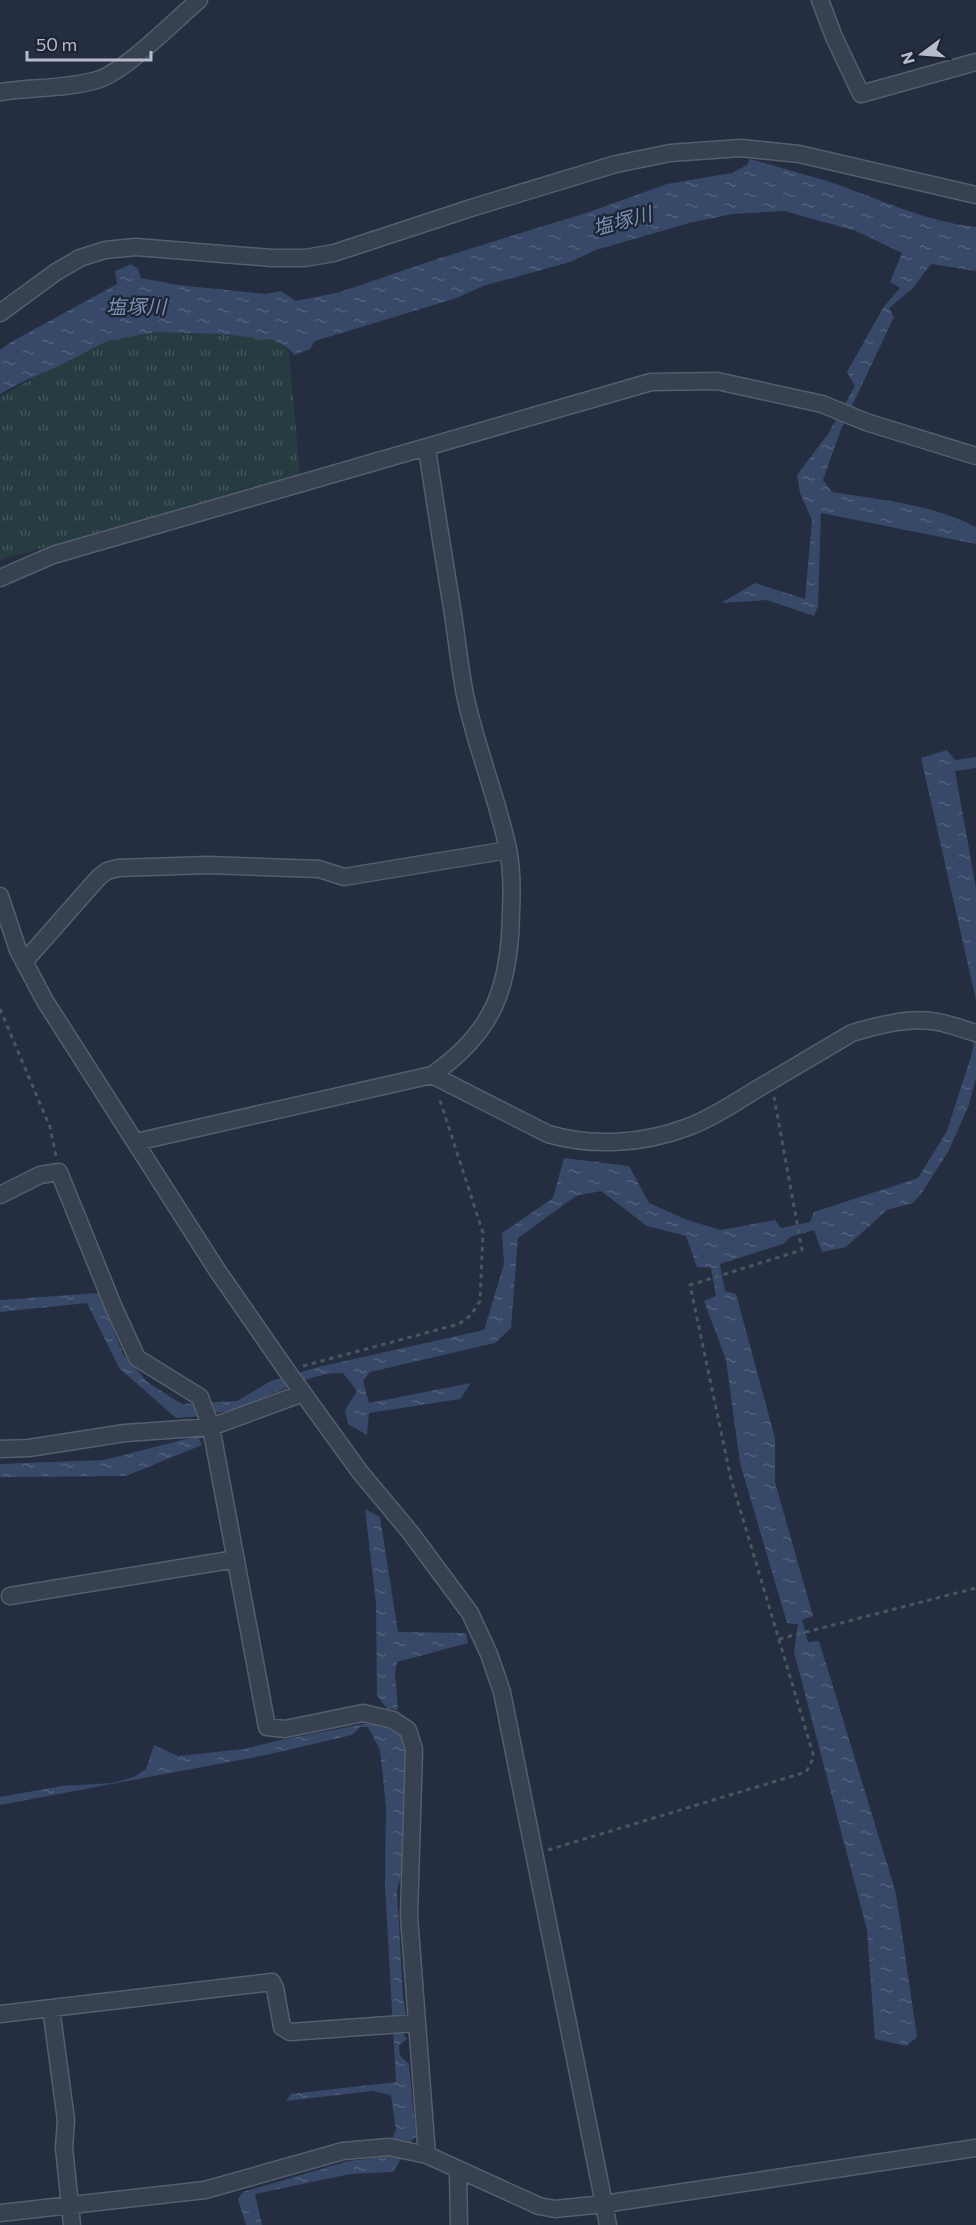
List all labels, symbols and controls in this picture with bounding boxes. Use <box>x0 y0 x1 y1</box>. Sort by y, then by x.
scale bar <box>27 24 152 62</box>
north arrow <box>892 24 952 84</box>
text: 50 m <box>36 33 77 55</box>
text: N <box>896 50 918 67</box>
water label: 塩塚川 <box>590 200 656 239</box>
water label: 塩塚川 <box>106 294 168 318</box>

